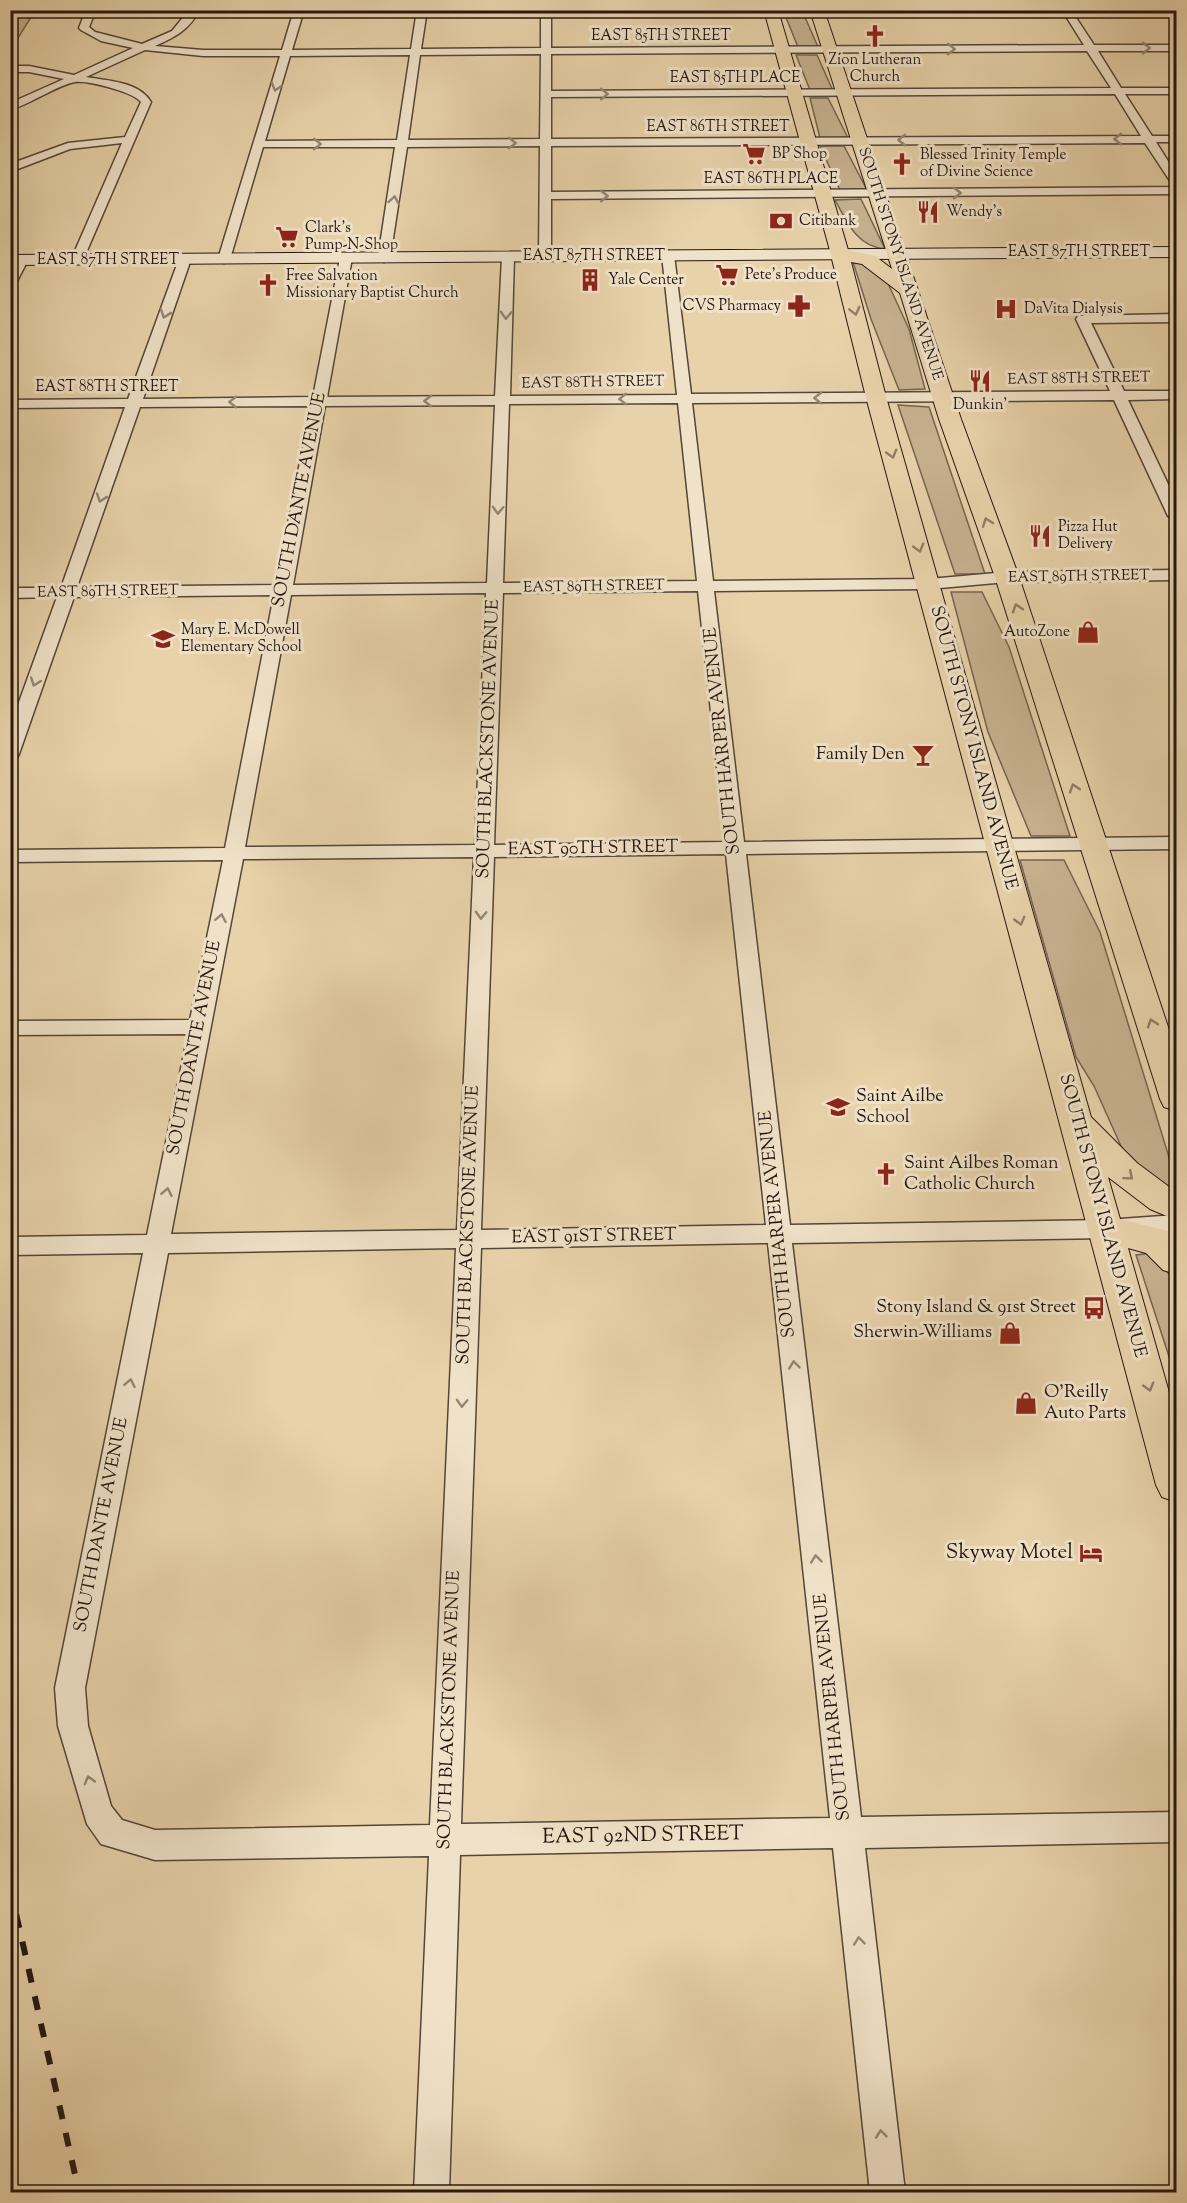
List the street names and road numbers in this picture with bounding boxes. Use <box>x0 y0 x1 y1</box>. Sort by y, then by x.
street label: EAST 85TH STREET <box>591 26 731 47</box>
street label: EAST 85TH PLACE <box>670 68 800 89</box>
street label: EAST 86TH STREET <box>646 117 790 138</box>
street label: SOUTH STONY ISLAND AVENUE <box>852 145 948 383</box>
street label: EAST 86TH PLACE <box>704 169 838 190</box>
street label: EAST 87TH STREET <box>1008 242 1150 263</box>
street label: EAST 87TH STREET <box>523 246 665 267</box>
street label: EAST 87TH STREET <box>37 250 179 271</box>
street label: EAST 88TH STREET <box>1007 367 1151 391</box>
street label: EAST 88TH STREET <box>521 371 665 395</box>
street label: EAST 88TH STREET <box>35 377 179 398</box>
street label: SOUTH DANTE AVENUE <box>266 390 334 610</box>
street label: EAST 89TH STREET <box>1008 565 1150 589</box>
street label: EAST 89TH STREET <box>523 575 665 599</box>
street label: EAST 89TH STREET <box>37 580 179 604</box>
street label: SOUTH BLACKSTONE AVENUE <box>471 599 507 879</box>
street label: SOUTH STONY ISLAND AVENUE <box>923 603 1023 893</box>
street label: SOUTH HARPER AVENUE <box>698 626 748 856</box>
street label: EAST 90TH STREET <box>508 835 679 863</box>
street label: SOUTH DANTE AVENUE <box>161 938 229 1158</box>
street label: SOUTH STONY ISLAND AVENUE <box>1052 1071 1152 1361</box>
street label: SOUTH BLACKSTONE AVENUE <box>451 1085 487 1365</box>
street label: SOUTH HARPER AVENUE <box>753 1109 803 1339</box>
street label: EAST 91ST STREET <box>511 1223 677 1251</box>
street label: SOUTH DANTE AVENUE <box>68 1415 136 1635</box>
street label: SOUTH BLACKSTONE AVENUE <box>432 1570 468 1850</box>
street label: SOUTH HARPER AVENUE <box>808 1592 858 1822</box>
street label: EAST 92ND STREET <box>542 1819 744 1853</box>

